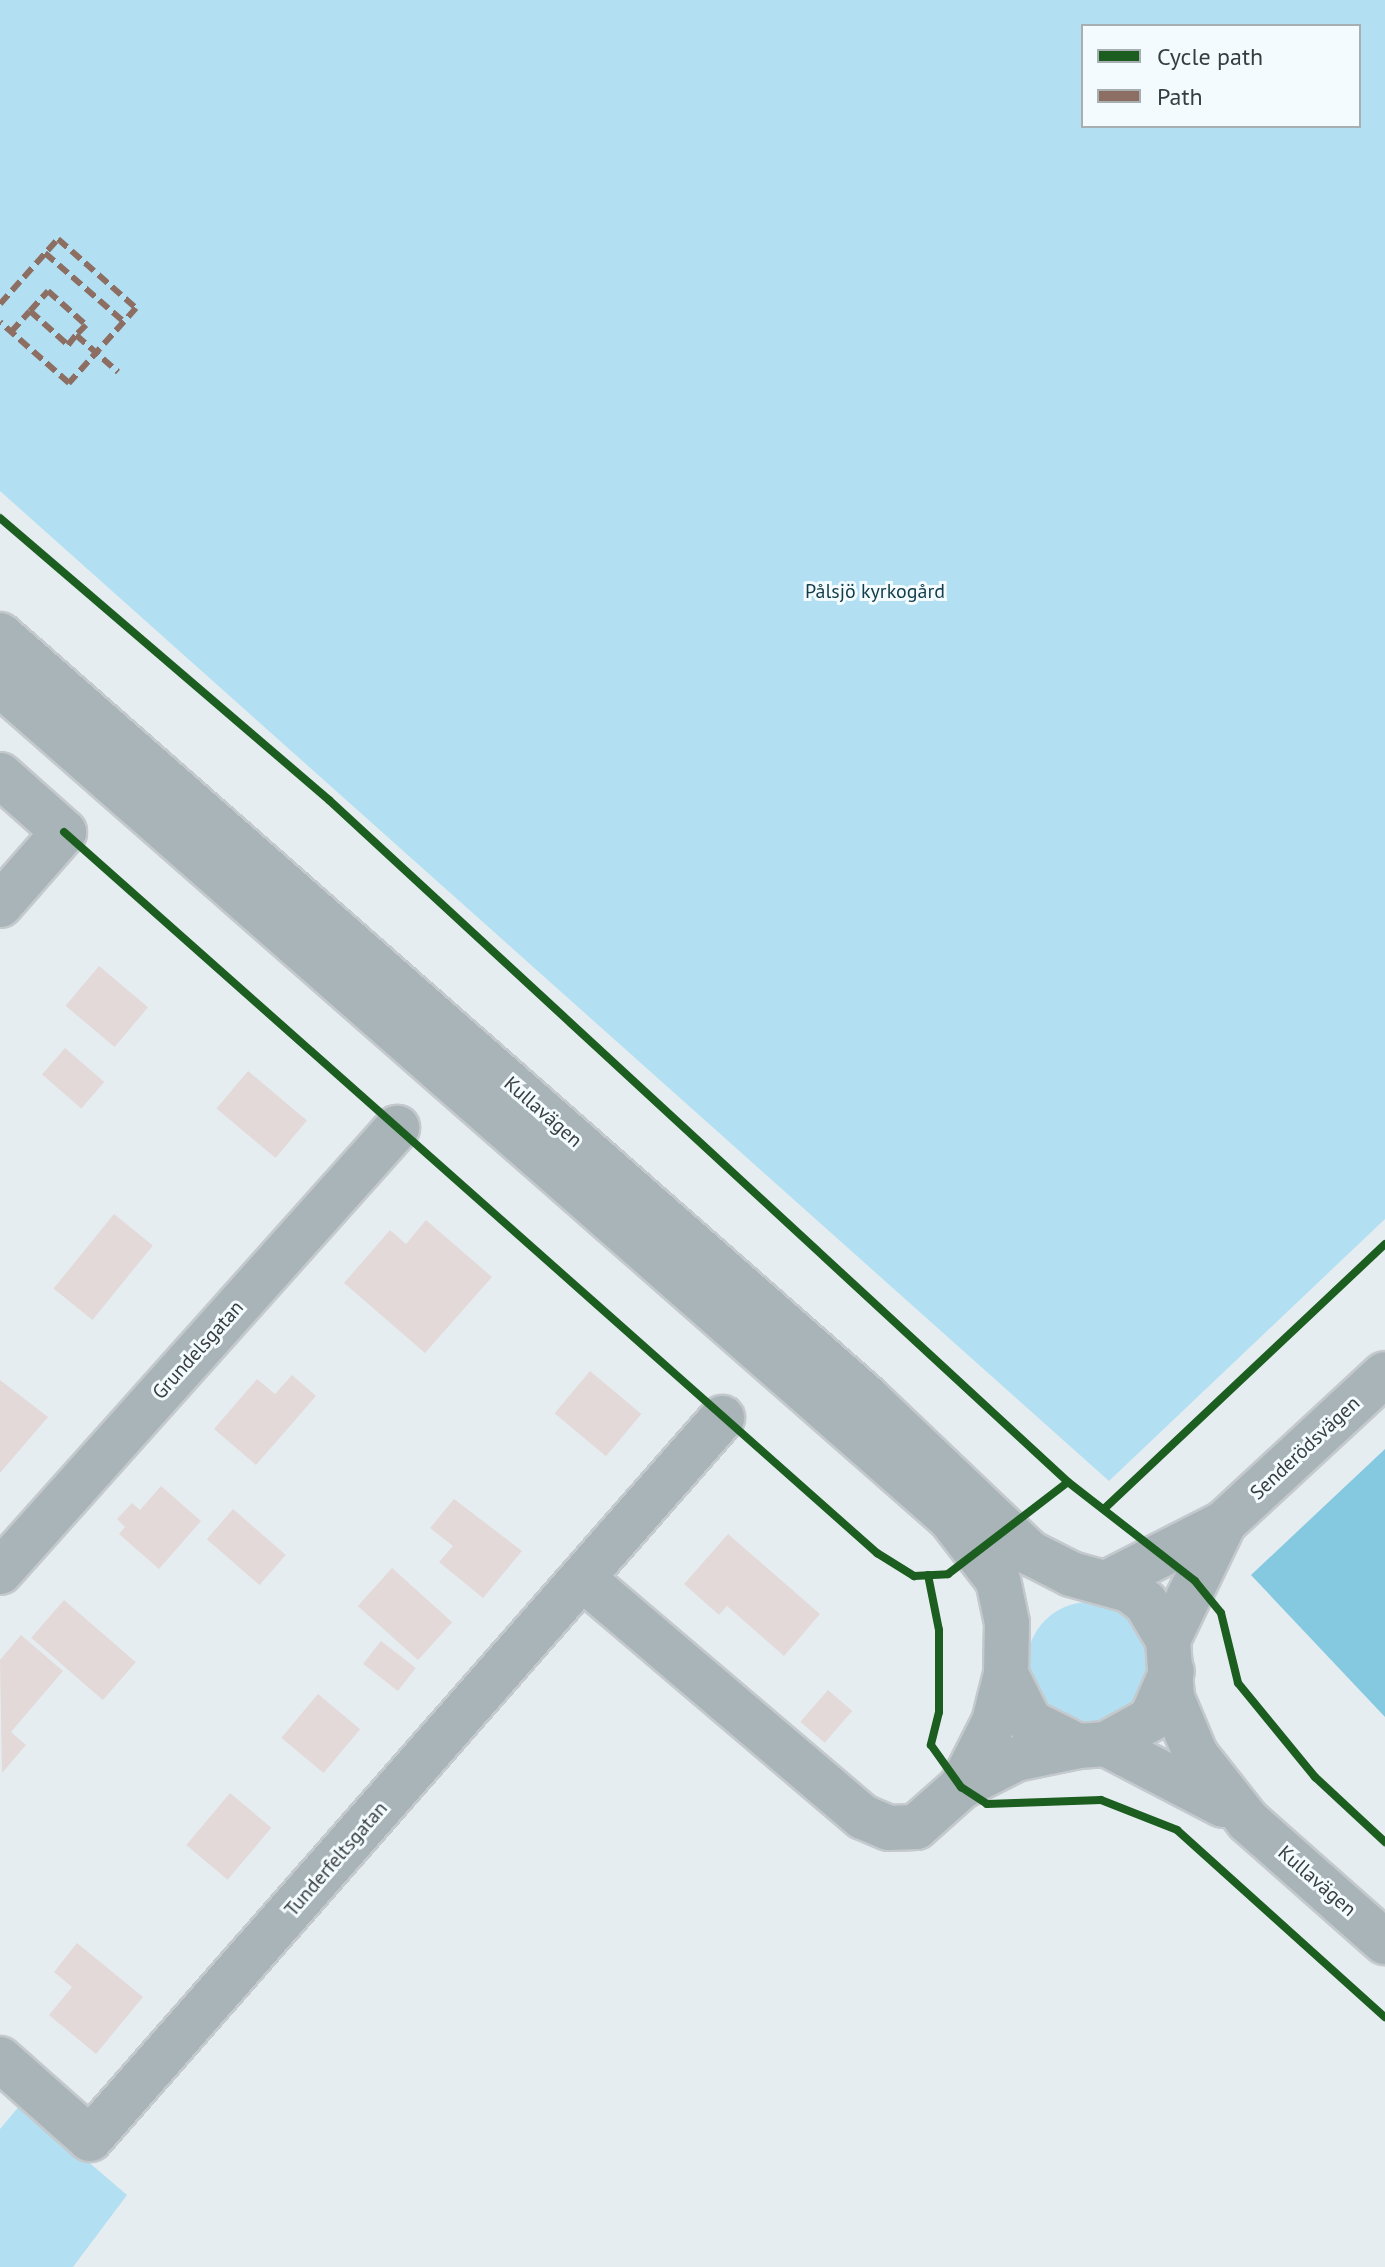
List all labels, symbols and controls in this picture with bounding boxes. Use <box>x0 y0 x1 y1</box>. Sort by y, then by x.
legend <box>1081 24 1361 128</box>
text: Cycle path <box>1157 41 1263 72</box>
text: Path <box>1157 81 1203 112</box>
park label: Pålsjö kyrkogård <box>805 579 945 603</box>
street label: Kullavägen <box>499 1072 587 1152</box>
street label: Grundelsgatan <box>148 1296 248 1404</box>
street label: Senderödsvägen <box>1245 1391 1365 1505</box>
street label: Tunderfeltsgatan <box>280 1797 392 1921</box>
street label: Kullavägen <box>1273 1841 1361 1921</box>

